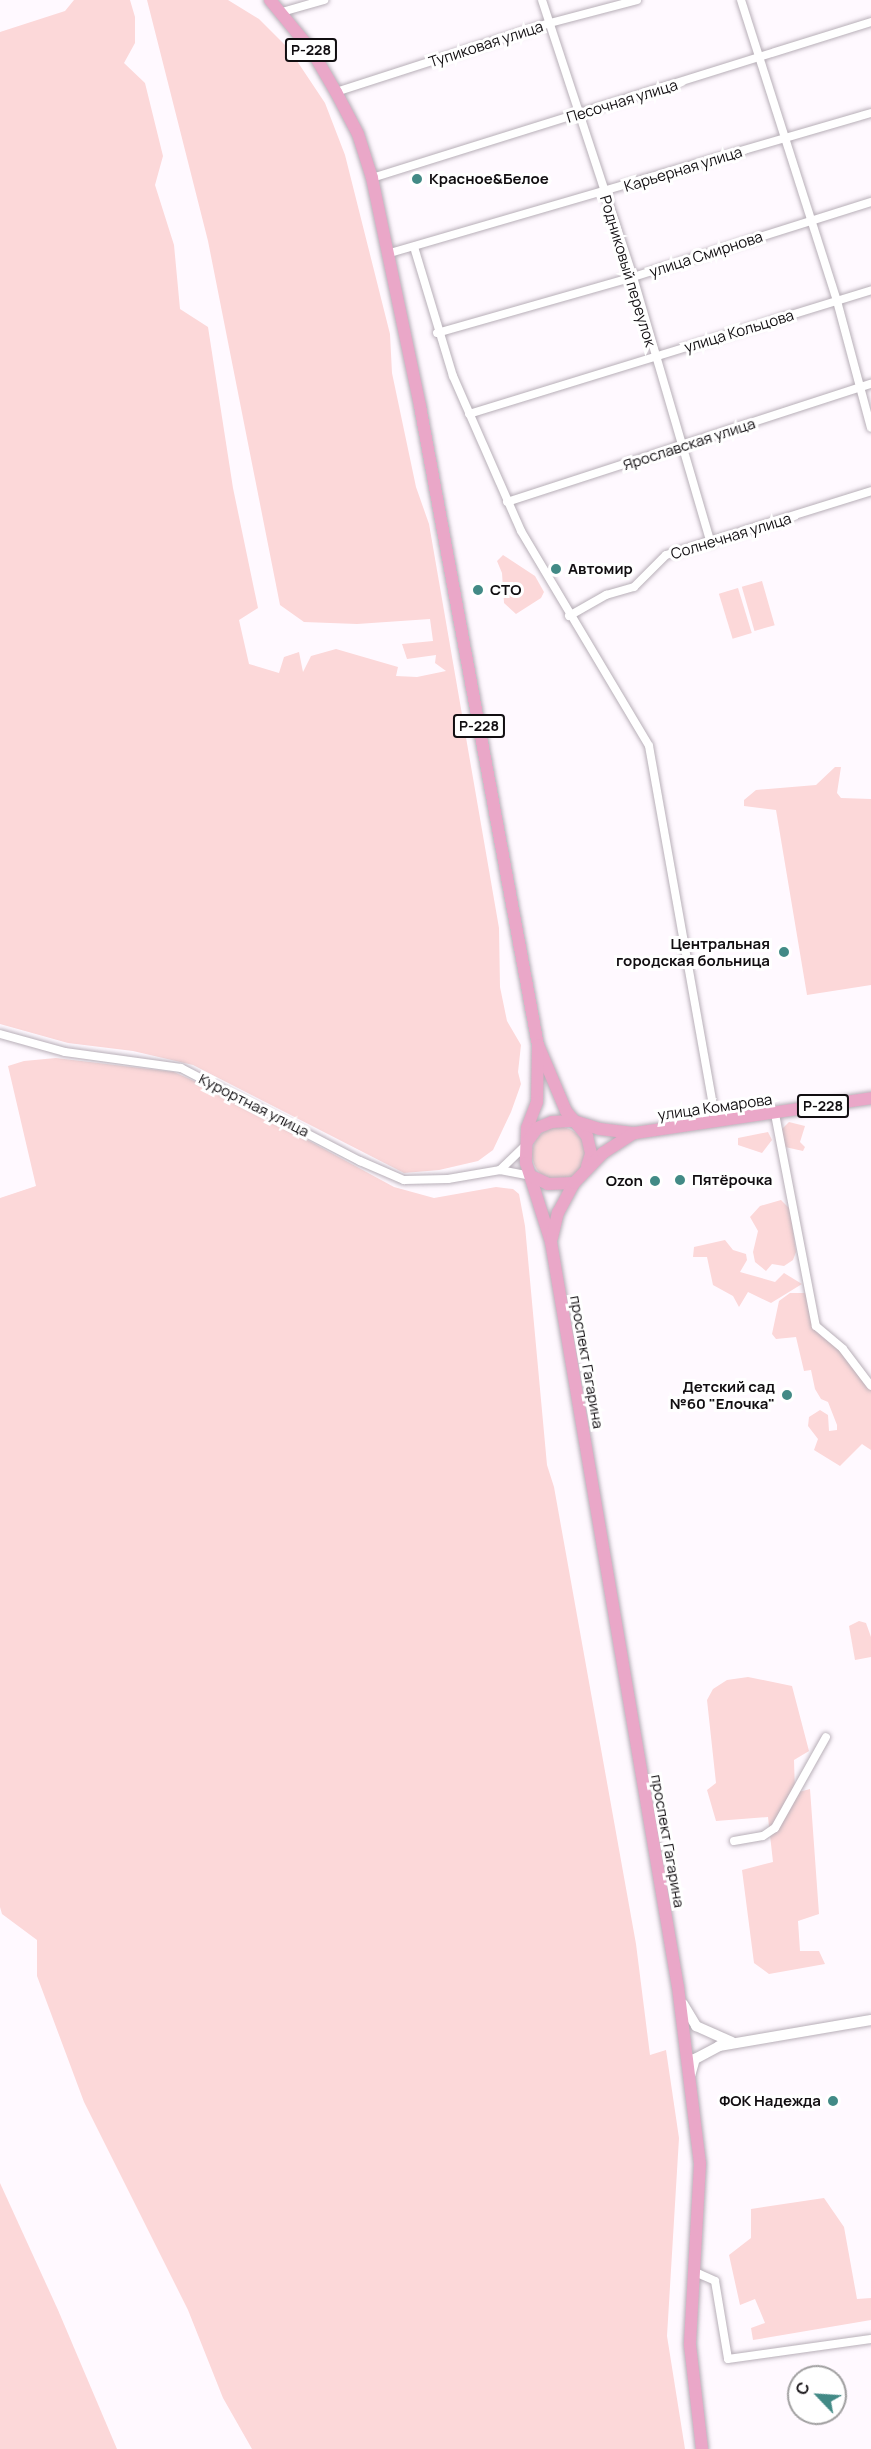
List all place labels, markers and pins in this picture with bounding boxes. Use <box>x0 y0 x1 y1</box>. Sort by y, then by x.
place label: Красное&Белое <box>429 170 549 188</box>
marker: Красное&Белое <box>410 172 424 186</box>
place label: Автомир <box>568 560 633 578</box>
marker: Автомир <box>549 562 563 576</box>
place label: СТО <box>490 581 521 599</box>
marker: СТО <box>471 583 485 597</box>
place label: Центральная городская больница <box>616 934 770 969</box>
marker: Центральная городская больница <box>775 943 793 961</box>
place label: Пятёрочка <box>692 1171 772 1189</box>
place label: Ozon <box>606 1172 643 1190</box>
marker: Пятёрочка <box>673 1173 687 1187</box>
marker: Ozon <box>648 1174 662 1188</box>
place label: Детский сад №60 "Елочка" <box>670 1377 775 1412</box>
marker: Детский сад №60 "Елочка" <box>780 1388 794 1402</box>
place label: ФОК Надежда <box>719 2092 821 2110</box>
marker: ФОК Надежда <box>826 2094 840 2108</box>

